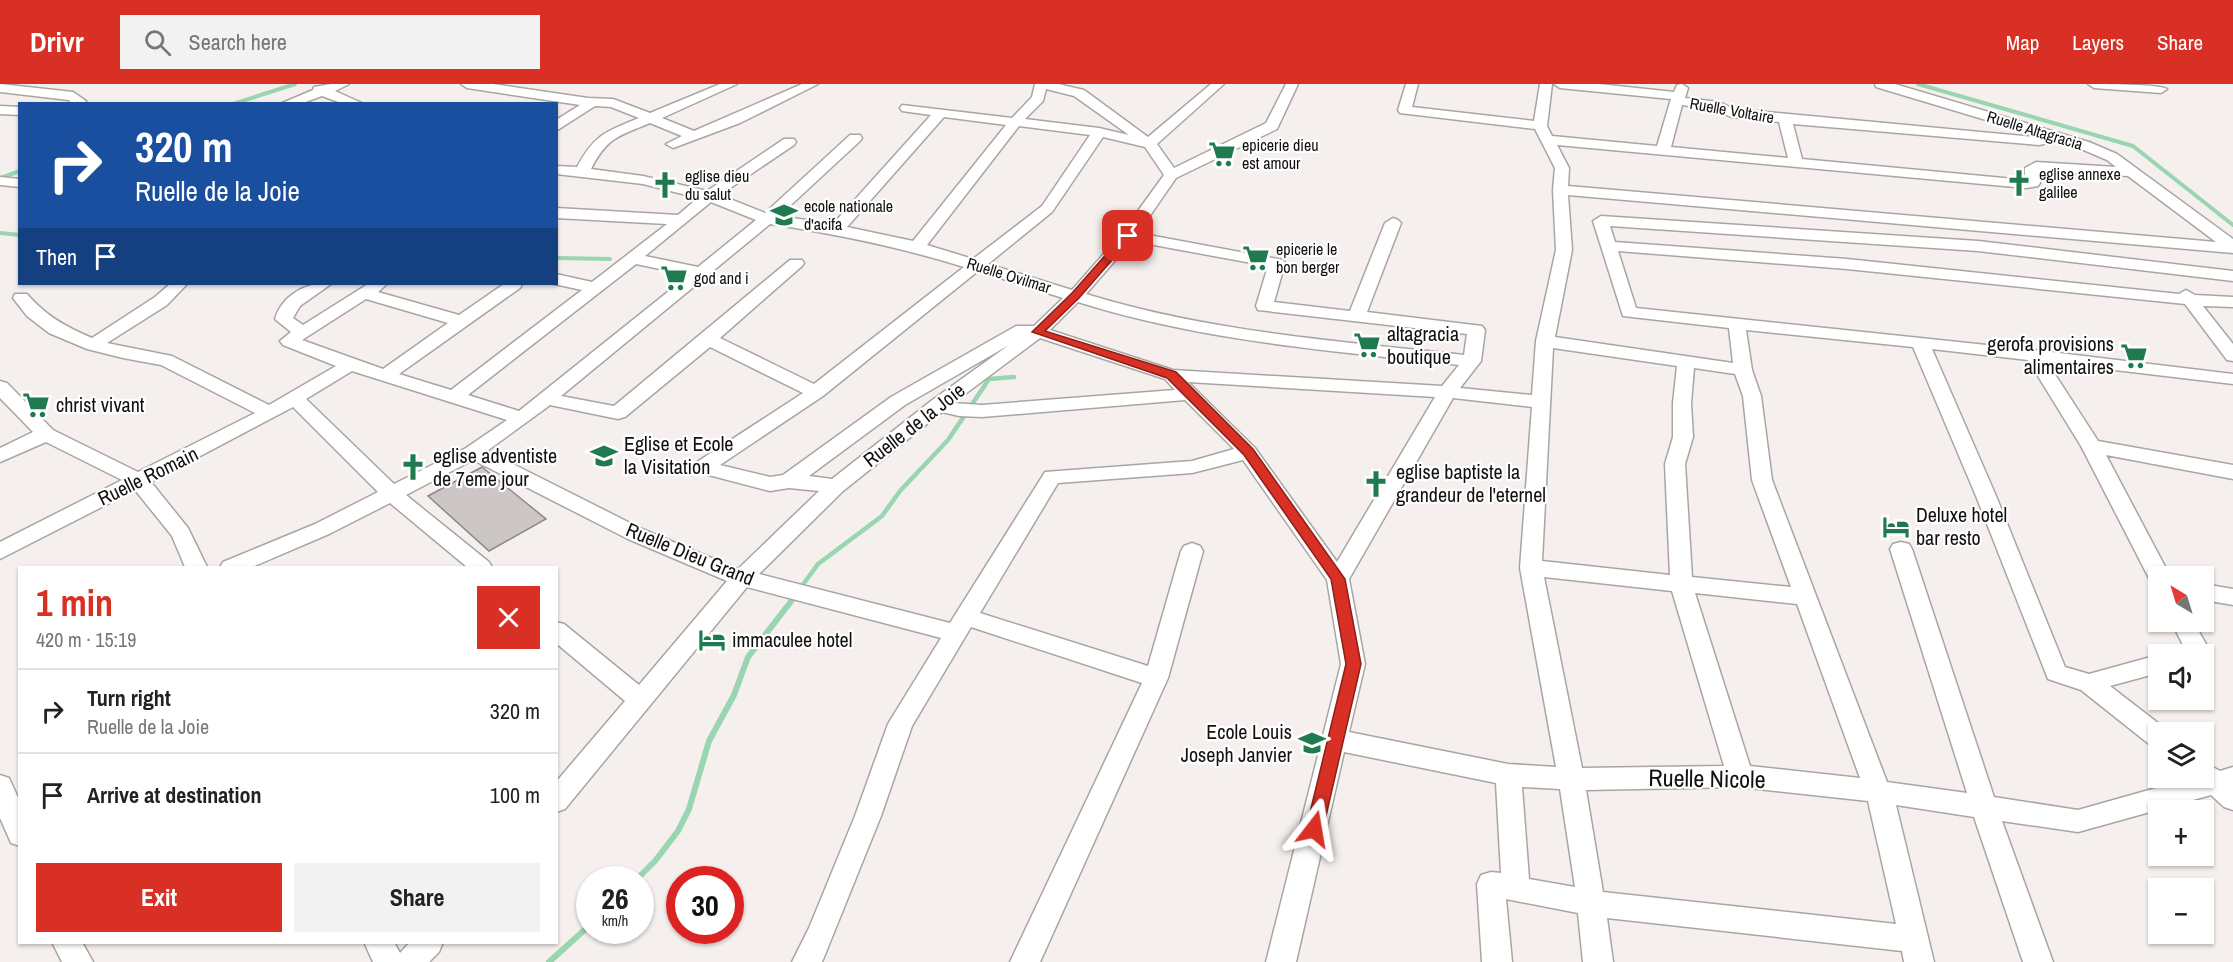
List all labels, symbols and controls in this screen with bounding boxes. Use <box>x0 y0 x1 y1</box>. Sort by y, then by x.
search box <box>120 15 540 69</box>
text: Drivr <box>30 23 84 61</box>
icon: search <box>141 26 174 59</box>
text: Search here <box>189 27 287 57</box>
text: Map <box>2006 28 2039 57</box>
text: Layers <box>2072 28 2124 57</box>
text: Share <box>2157 28 2203 57</box>
street label: Ruelle Voltaire <box>1688 92 1776 128</box>
street label: Ruelle Altagracia <box>1984 105 2086 155</box>
text: 320 m <box>135 119 233 175</box>
icon: right <box>36 126 114 204</box>
place label: epicerie dieu est amour <box>1242 134 1319 174</box>
supermarket icon: epicerie dieu est amour <box>1207 139 1237 169</box>
place label: eglise annexe galilee <box>2039 163 2121 203</box>
place label: eglise dieu du salut <box>685 165 749 205</box>
church icon: eglise annexe galilee <box>2004 168 2034 198</box>
church icon: eglise dieu du salut <box>650 170 680 200</box>
text: Ruelle de la Joie <box>135 173 300 209</box>
place label: ecole nationale d'acifa <box>804 195 893 235</box>
school or university icon: ecole nationale d'acifa <box>769 200 799 230</box>
pin <box>1102 210 1153 261</box>
icon: arrive <box>1111 219 1144 252</box>
place label: epicerie le bon berger <box>1276 238 1340 278</box>
icon: arrive <box>89 240 122 273</box>
text: Then <box>36 242 77 272</box>
supermarket icon: epicerie le bon berger <box>1241 243 1271 273</box>
street label: Ruelle Ovilmar <box>964 252 1054 298</box>
supermarket icon: god and i <box>659 263 689 293</box>
place label: god and i <box>694 267 749 289</box>
place label: altagracia boutique <box>1387 320 1459 370</box>
supermarket icon: altagracia boutique <box>1352 330 1382 360</box>
place label: gerofa provisions alimentaires <box>1987 330 2114 380</box>
supermarket icon: gerofa provisions alimentaires <box>2119 341 2149 371</box>
street label: Ruelle de la Joie <box>857 376 970 473</box>
supermarket icon: christ vivant <box>21 390 51 420</box>
place label: christ vivant <box>56 391 145 418</box>
place label: Eglise et Ecole la Visitation <box>624 430 733 480</box>
street label: Ruelle Romain <box>93 440 202 511</box>
school or university icon: Eglise et Ecole la Visitation <box>589 441 619 471</box>
place label: eglise adventiste de 7eme jour <box>433 442 557 492</box>
church icon: eglise adventiste de 7eme jour <box>398 452 428 482</box>
place label: eglise baptiste la grandeur de l'eternel <box>1396 458 1546 508</box>
church icon: eglise baptiste la grandeur de l'eternel <box>1361 469 1391 499</box>
place label: Deluxe hotel bar resto <box>1916 501 2007 551</box>
hotel icon: Deluxe hotel bar resto <box>1881 512 1911 542</box>
street label: Ruelle Dieu Grand <box>622 516 758 591</box>
north arrow <box>2148 566 2214 632</box>
map controls <box>2148 566 2214 944</box>
text: 1 min <box>36 579 113 627</box>
button: close <box>477 586 540 649</box>
hotel icon: immaculee hotel <box>697 625 727 655</box>
text: 420 m · 15:19 <box>36 626 136 653</box>
place label: immaculee hotel <box>732 626 852 653</box>
button: sound <box>2148 644 2214 710</box>
text: Turn right <box>87 683 171 713</box>
icon: right <box>36 695 69 728</box>
text: 320 m <box>490 696 540 726</box>
text: Ruelle de la Joie <box>87 713 209 740</box>
place label: Ecole Louis Joseph Janvier <box>1181 718 1293 768</box>
button: layers <box>2148 722 2214 788</box>
school or university icon: Ecole Louis Joseph Janvier <box>1297 728 1327 758</box>
street label: Ruelle Nicole <box>1648 761 1766 795</box>
icon: arrive <box>36 779 69 812</box>
text: Arrive at destination <box>87 780 261 810</box>
text: 100 m <box>490 780 540 810</box>
position arrow <box>1282 797 1346 861</box>
button: + <box>2148 800 2214 866</box>
button: Exit <box>36 863 282 932</box>
button: Share <box>294 863 540 932</box>
speed limit sign: 30 <box>666 866 744 944</box>
text: 26 <box>601 878 629 918</box>
button: − <box>2148 878 2214 944</box>
text: km/h <box>602 910 628 931</box>

